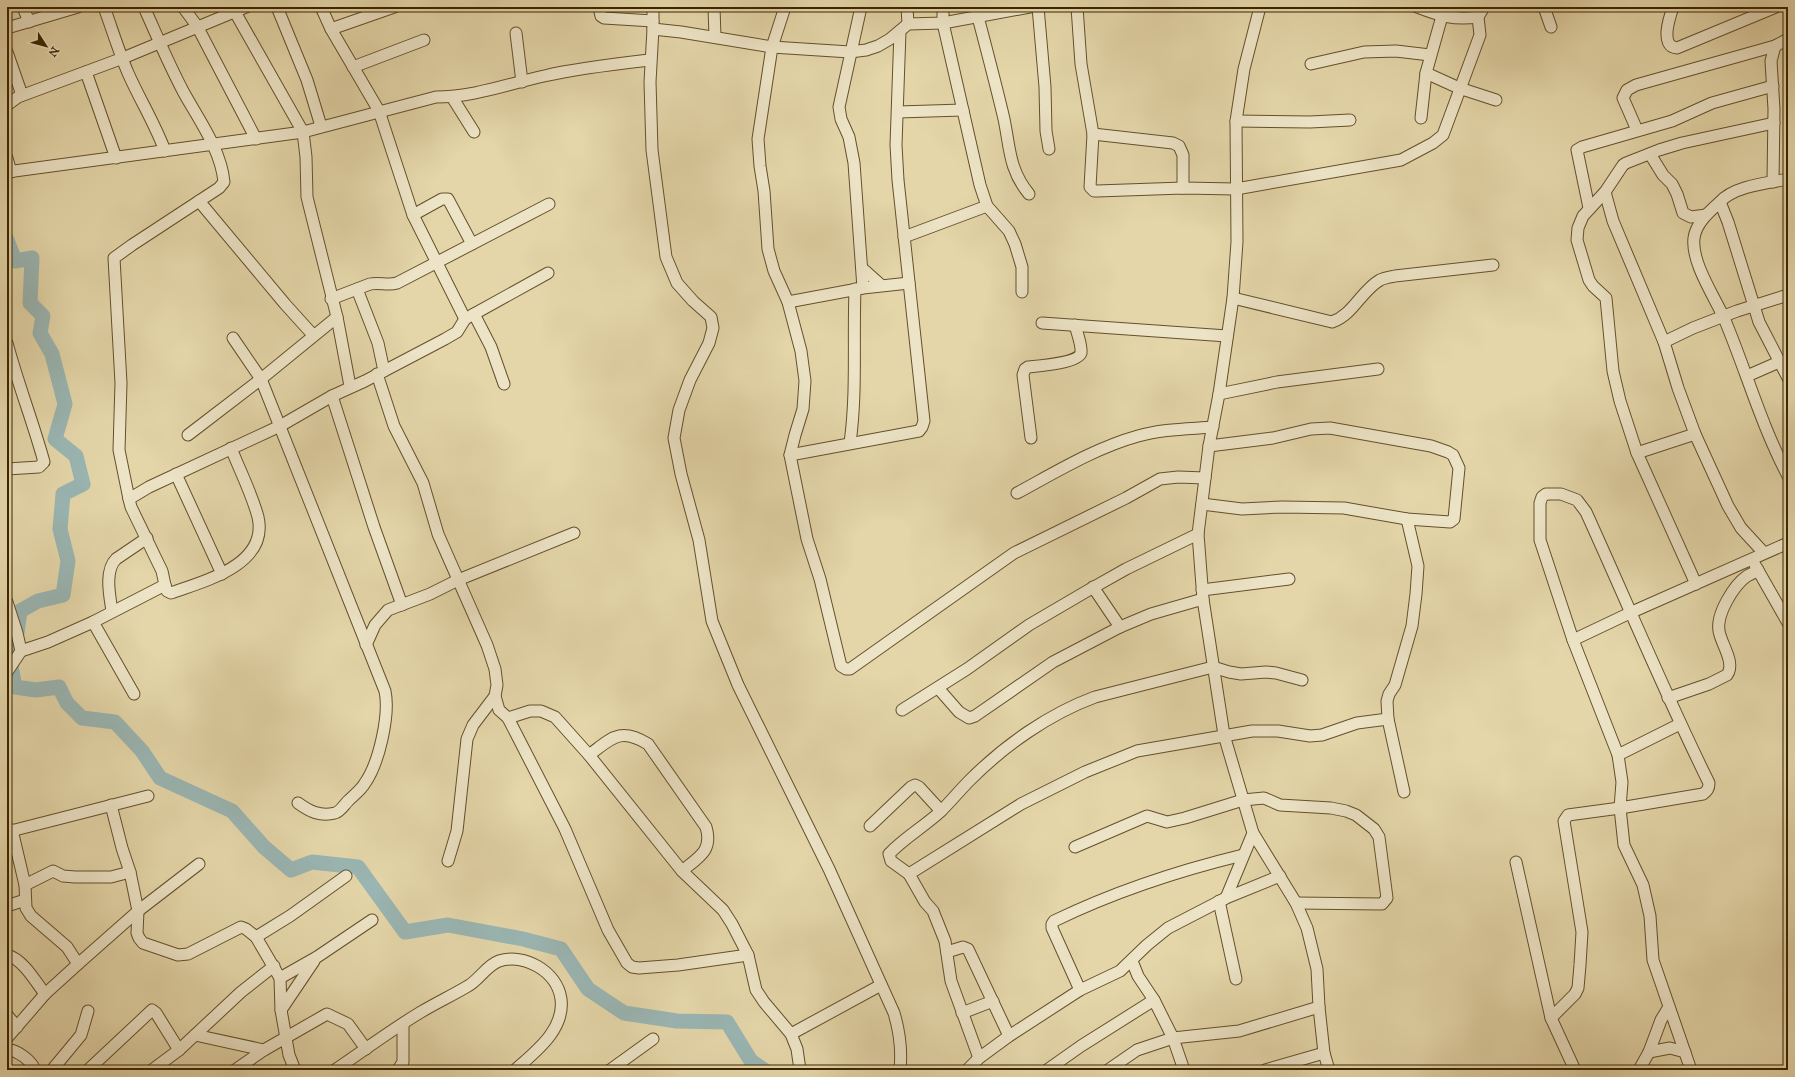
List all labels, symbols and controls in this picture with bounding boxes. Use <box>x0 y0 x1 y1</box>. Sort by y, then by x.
north arrow <box>26 26 66 66</box>
text: N <box>45 44 62 60</box>

